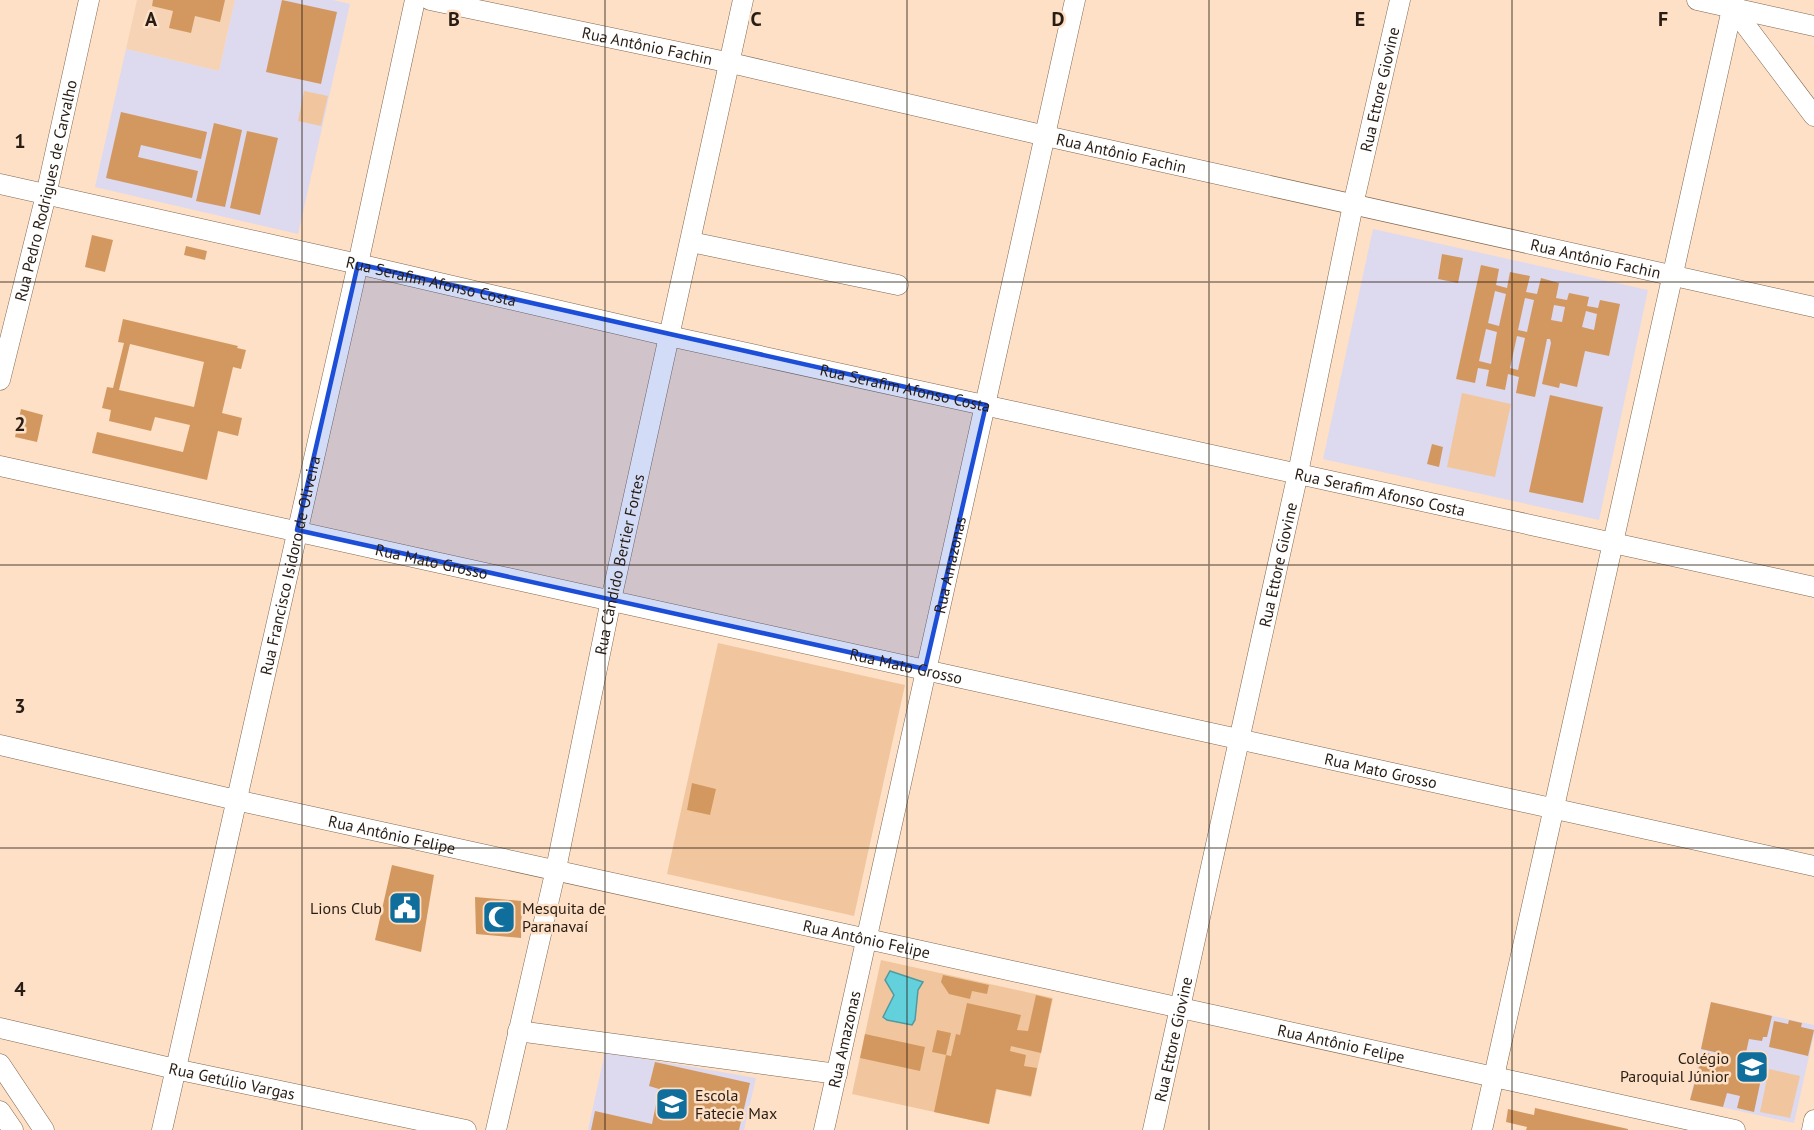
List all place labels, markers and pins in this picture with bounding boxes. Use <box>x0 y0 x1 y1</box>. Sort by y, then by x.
public building icon: Lions Club <box>387 890 423 926</box>
place label: Lions Club <box>310 898 382 918</box>
place label: Mesquita de Paranavaí <box>522 898 605 936</box>
mosque icon: Mesquita de Paranavaí <box>481 899 517 935</box>
place label: Colégio Paroquial Júnior <box>1620 1048 1730 1086</box>
school or university icon: Colégio Paroquial Júnior <box>1734 1049 1770 1085</box>
place label: Escola Fatecie Max <box>695 1085 777 1123</box>
school or university icon: Escola Fatecie Max <box>654 1086 690 1122</box>

